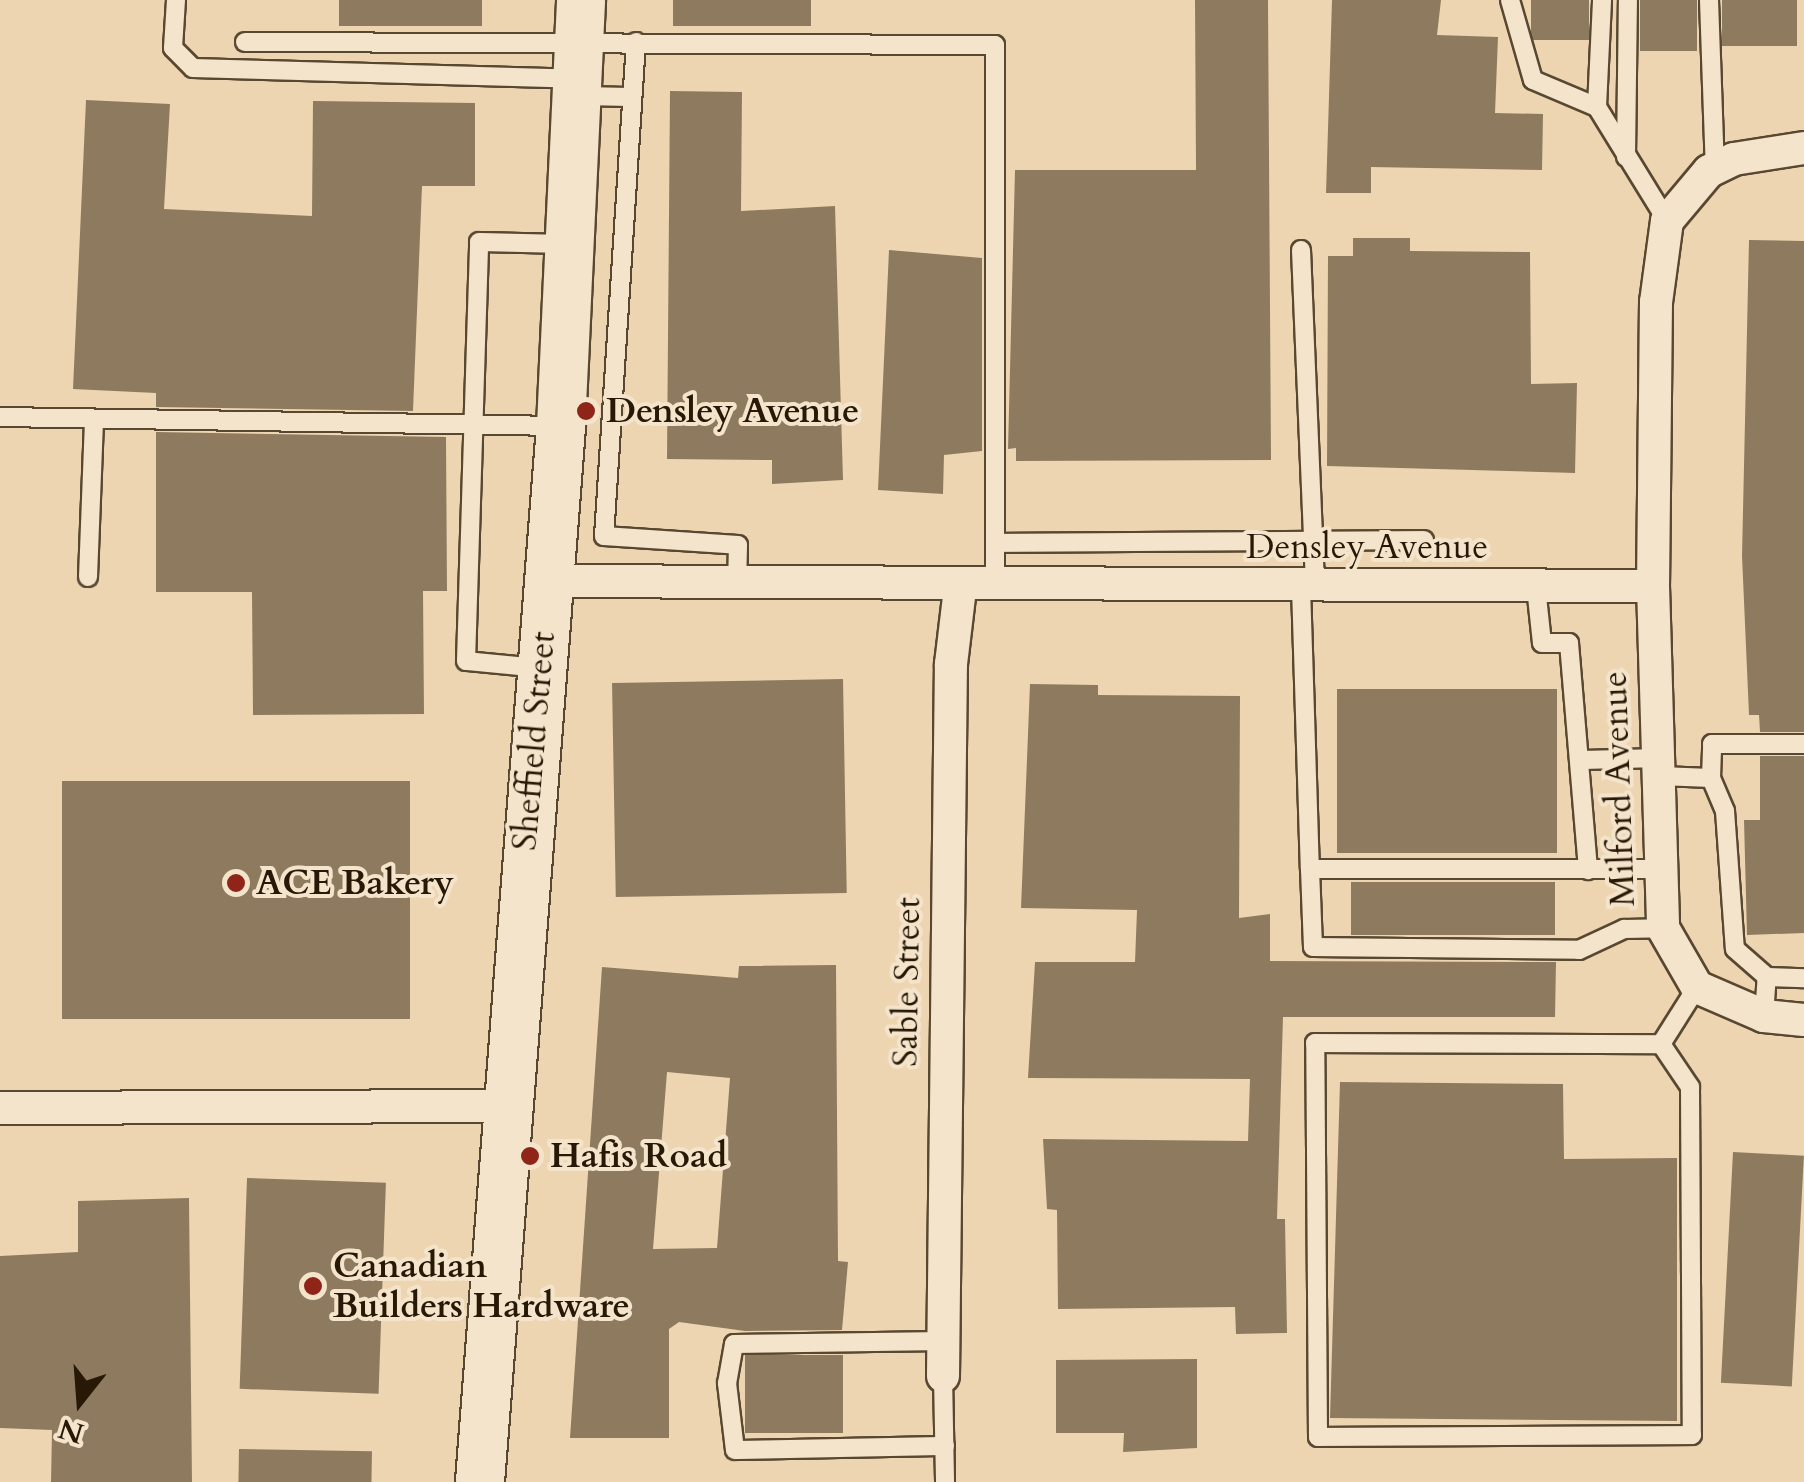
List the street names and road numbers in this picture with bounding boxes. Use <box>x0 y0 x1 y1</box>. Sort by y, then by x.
street label: Densley Avenue <box>1246 526 1488 568</box>
street label: Sheffield Street <box>503 630 565 852</box>
street label: Milford Avenue <box>1594 671 1644 907</box>
street label: Sable Street <box>885 897 929 1067</box>

